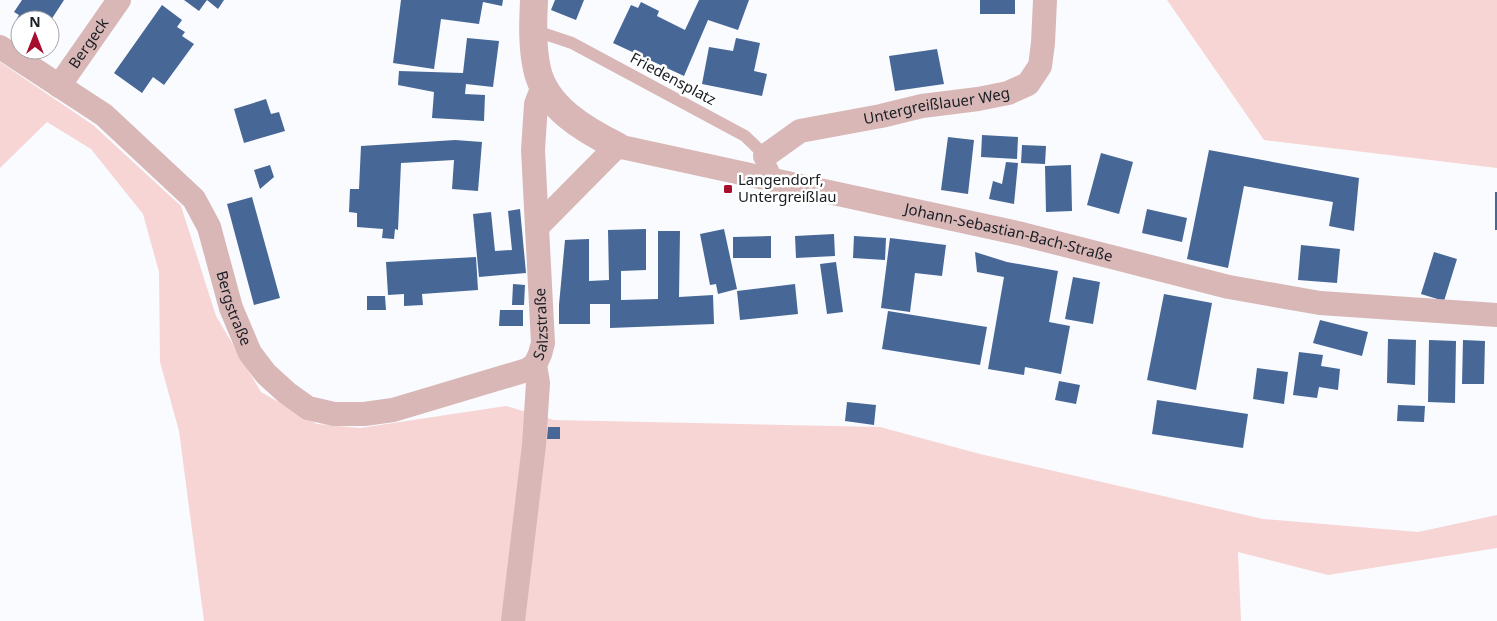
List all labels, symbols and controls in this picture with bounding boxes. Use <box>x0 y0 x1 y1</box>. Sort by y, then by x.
north arrow <box>10 10 60 60</box>
text: N <box>29 12 41 31</box>
street label: Bergeck <box>63 14 112 72</box>
street label: Friedensplatz <box>627 47 720 109</box>
street label: Untergreißlauer Weg <box>862 82 1011 128</box>
place label: Langendorf, Untergreißlau <box>738 169 837 206</box>
marker: Langendorf, Untergreißlau <box>722 183 734 195</box>
street label: Johann-Sebastian-Bach-Straße <box>901 197 1115 266</box>
street label: Bergstraße <box>212 268 257 348</box>
street label: Salzstraße <box>528 287 552 363</box>

